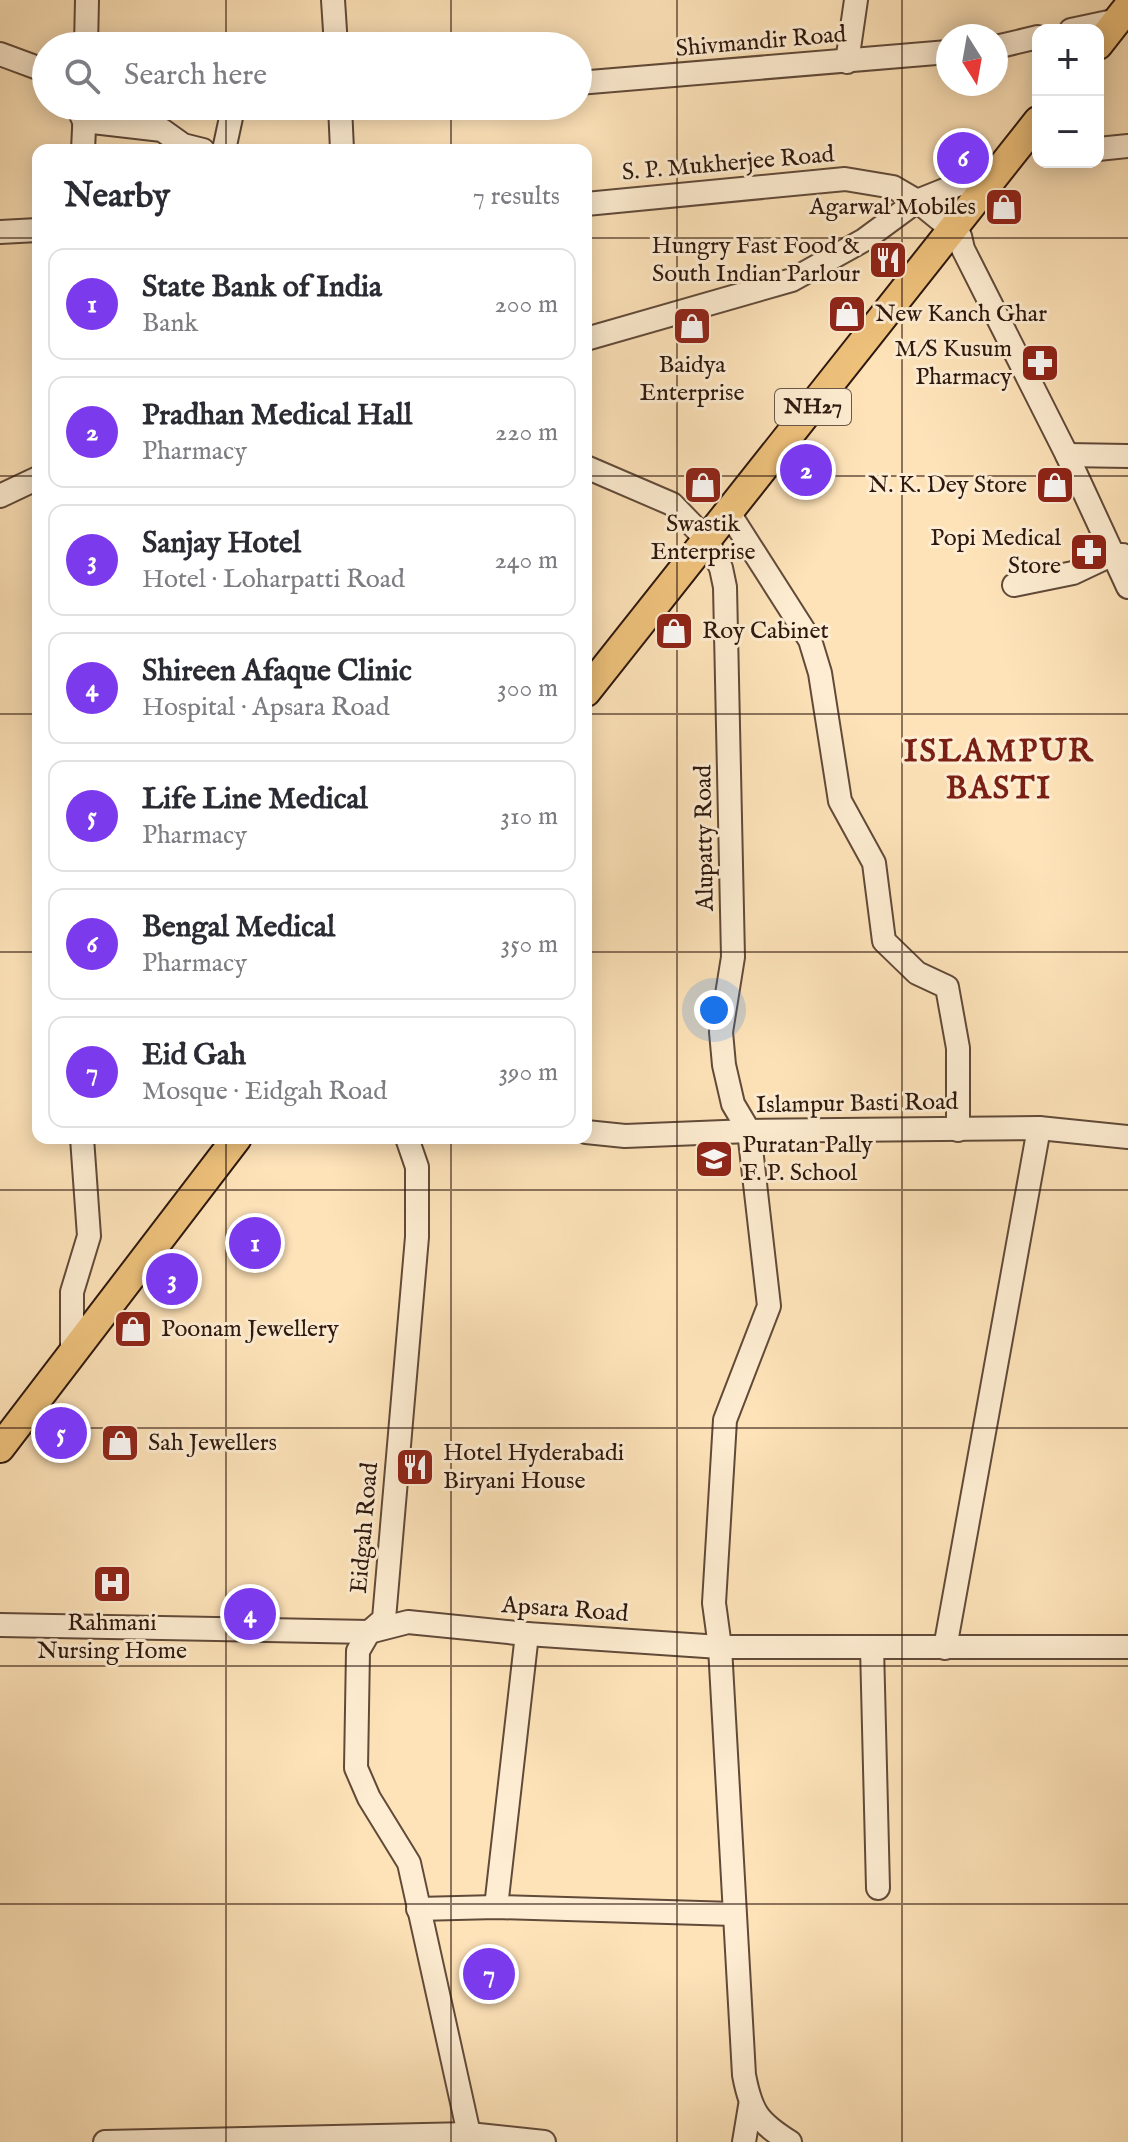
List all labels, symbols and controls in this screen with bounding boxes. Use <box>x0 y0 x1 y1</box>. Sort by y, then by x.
street label: Shivmandir Road <box>674 19 848 65</box>
north arrow <box>936 24 1008 96</box>
map controls <box>1032 24 1104 168</box>
button: + <box>1032 24 1104 96</box>
search box <box>32 32 592 120</box>
icon: search <box>60 54 104 98</box>
text: Search here <box>124 57 267 95</box>
button: − <box>1032 96 1104 168</box>
pin: 6 <box>937 128 989 188</box>
street label: S. P. Mukherjee Road <box>620 139 836 189</box>
text: Nearby <box>64 175 170 218</box>
text: 7 results <box>473 180 560 213</box>
shop icon: Agarwal Mobiles <box>983 186 1025 228</box>
place label: Agarwal Mobiles <box>808 192 976 223</box>
place label: Hungry Fast Food & South Indian Parlour <box>651 231 860 290</box>
restaurant icon: Hungry Fast Food & South Indian Parlour <box>867 239 909 281</box>
text: State Bank of India <box>142 269 382 307</box>
text: 1 <box>87 288 97 321</box>
text: 200 m <box>494 288 558 321</box>
shop icon: New Kanch Ghar <box>826 293 868 335</box>
place label: New Kanch Ghar <box>875 299 1047 330</box>
shop icon: Baidya Enterprise <box>671 305 713 347</box>
text: Bank <box>142 307 198 340</box>
place label: M/S Kusum Pharmacy <box>895 334 1012 393</box>
pharmacy icon: M/S Kusum Pharmacy <box>1019 342 1061 384</box>
place label: Baidya Enterprise <box>639 350 745 409</box>
road number: NH27 <box>775 389 851 425</box>
text: Pradhan Medical Hall <box>142 397 412 435</box>
text: 2 <box>86 416 98 449</box>
text: 220 m <box>495 416 558 449</box>
text: Pharmacy <box>142 435 247 468</box>
pin: 2 <box>780 440 832 500</box>
shop icon: Swastik Enterprise <box>682 464 724 506</box>
shop icon: N. K. Dey Store <box>1034 464 1076 506</box>
place label: N. K. Dey Store <box>868 470 1027 501</box>
place label: Swastik Enterprise <box>650 509 756 568</box>
place label: Popi Medical Store <box>930 523 1061 582</box>
text: Sanjay Hotel <box>142 525 301 563</box>
pharmacy icon: Popi Medical Store <box>1068 531 1110 573</box>
text: 3 <box>87 544 97 577</box>
text: 240 m <box>495 544 558 577</box>
text: Hotel · Loharpatti Road <box>142 563 405 596</box>
shop icon: Roy Cabinet <box>653 610 695 652</box>
place label: Roy Cabinet <box>702 616 829 647</box>
text: Shireen Afaque Clinic <box>142 653 412 691</box>
text: 4 <box>86 672 98 705</box>
text: 300 m <box>497 672 558 705</box>
text: Hospital · Apsara Road <box>142 691 390 724</box>
district label: ISLAMPUR BASTI <box>904 732 1094 810</box>
street label: Alupatty Road <box>688 764 722 912</box>
text: Life Line Medical <box>142 781 368 819</box>
text: 5 <box>87 800 97 833</box>
text: 310 m <box>500 800 558 833</box>
text: Pharmacy <box>142 819 247 852</box>
text: Bengal Medical <box>142 909 335 947</box>
text: 6 <box>87 928 97 961</box>
text: 350 m <box>500 928 558 961</box>
text: Pharmacy <box>142 947 247 980</box>
your location <box>694 990 734 1030</box>
text: Eid Gah <box>142 1037 246 1075</box>
text: 7 <box>86 1056 98 1089</box>
text: 390 m <box>498 1056 558 1089</box>
text: Mosque · Eidgah Road <box>142 1075 387 1108</box>
street label: Islampur Basti Road <box>756 1087 959 1121</box>
place label: Puratan Pally F. P. School <box>742 1130 873 1189</box>
school or university icon: Puratan Pally F. P. School <box>693 1138 735 1180</box>
pin: 1 <box>229 1213 281 1273</box>
pin: 3 <box>146 1249 198 1309</box>
shop icon: Poonam Jewellery <box>112 1308 154 1350</box>
place label: Poonam Jewellery <box>161 1314 339 1345</box>
pin: 5 <box>35 1403 87 1463</box>
shop icon: Sah Jewellers <box>99 1422 141 1464</box>
place label: Sah Jewellers <box>148 1428 277 1459</box>
place label: Hotel Hyderabadi Biryani House <box>443 1438 624 1497</box>
restaurant icon: Hotel Hyderabadi Biryani House <box>394 1446 436 1488</box>
street label: Eidgah Road <box>344 1461 386 1595</box>
hospital icon: Rahmani Nursing Home <box>91 1563 133 1605</box>
pin: 4 <box>224 1584 276 1644</box>
street label: Apsara Road <box>500 1590 629 1630</box>
place label: Rahmani Nursing Home <box>37 1608 187 1667</box>
pin: 7 <box>463 1944 515 2004</box>

